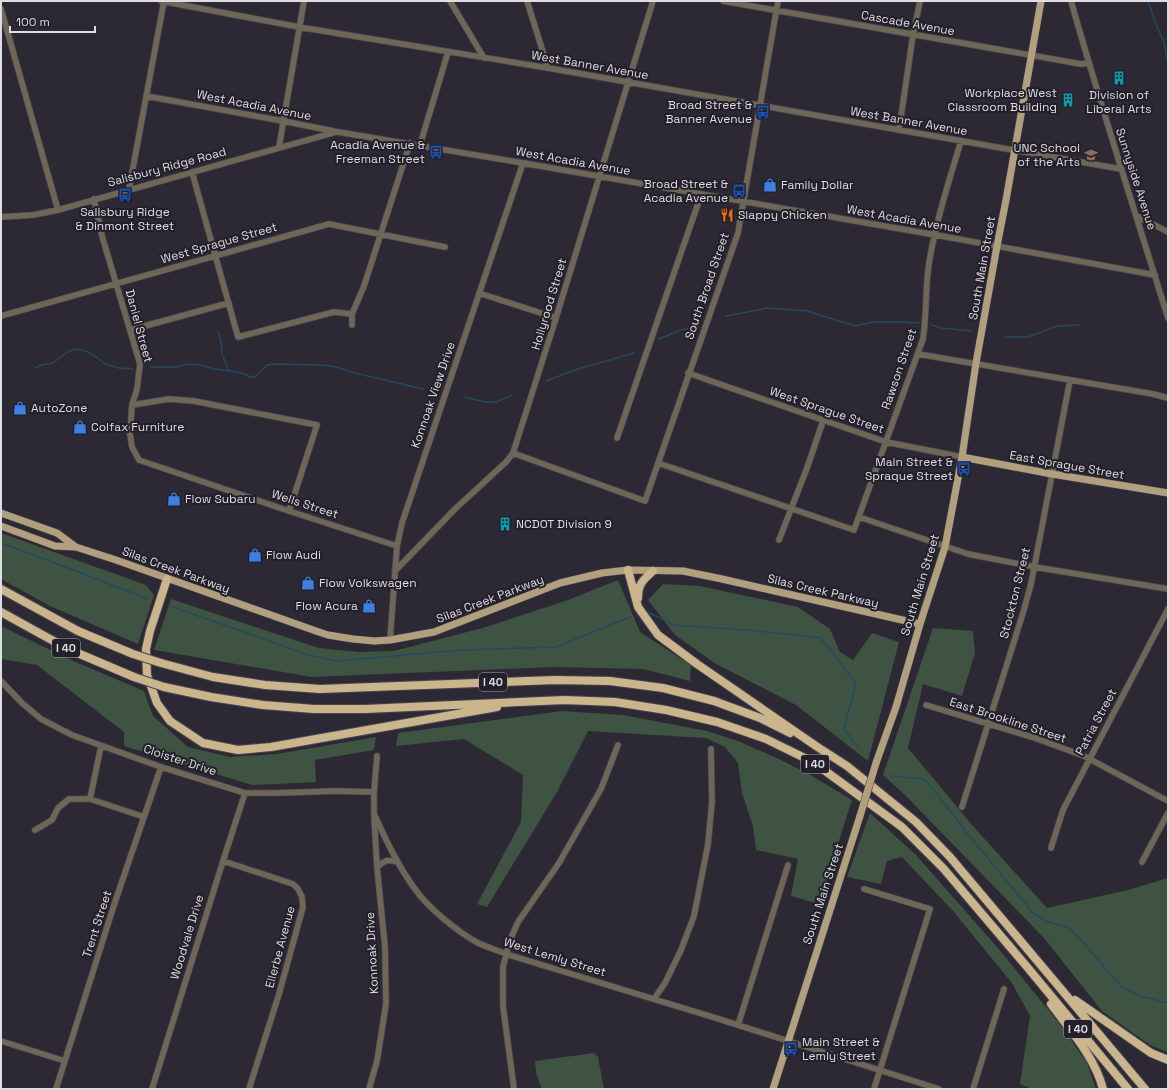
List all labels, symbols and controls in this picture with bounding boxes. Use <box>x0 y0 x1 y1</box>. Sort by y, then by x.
street label: Cascade Avenue <box>860 7 956 39</box>
scale bar <box>10 8 95 34</box>
text: 100 m <box>16 14 50 30</box>
street label: West Banner Avenue <box>530 47 650 83</box>
building icon: Division of Liberal Arts <box>1111 70 1127 86</box>
place label: Workplace West Classroom Building <box>947 85 1057 115</box>
street label: West Acadia Avenue <box>195 86 313 124</box>
place label: Division of Liberal Arts <box>1086 87 1152 117</box>
building icon: Workplace West Classroom Building <box>1060 92 1076 108</box>
place label: Broad Street & Banner Avenue <box>666 97 752 127</box>
street label: West Banner Avenue <box>849 103 969 139</box>
bus stop icon: Broad Street & Banner Avenue <box>755 104 771 120</box>
street label: Sunnyside Avenue <box>1112 126 1160 232</box>
place label: Acadia Avenue & Freeman Street <box>330 137 425 167</box>
place label: UNC School of the Arts <box>1014 140 1080 170</box>
street label: Salisbury Ridge Road <box>106 143 228 191</box>
street label: West Acadia Avenue <box>514 143 632 179</box>
bus stop icon: Acadia Avenue & Freeman Street <box>428 144 444 160</box>
school or university icon: UNC School of the Arts <box>1083 147 1099 163</box>
place label: Broad Street & Acadia Avenue <box>644 176 728 206</box>
shop icon: Family Dollar <box>762 177 778 193</box>
place label: Family Dollar <box>781 177 854 193</box>
bus stop icon: Broad Street & Acadia Avenue <box>731 183 747 199</box>
bus stop icon: Salisbury Ridge & Dinmont Street <box>117 187 133 203</box>
street label: West Acadia Avenue <box>845 201 963 237</box>
place label: Salisbury Ridge & Dinmont Street <box>76 204 174 234</box>
restaurant icon: Slappy Chicken <box>719 207 735 223</box>
place label: Slappy Chicken <box>738 207 827 223</box>
street label: South Main Street <box>965 215 999 321</box>
street label: West Sprague Street <box>159 219 279 267</box>
street label: South Broad Street <box>681 230 733 342</box>
street label: Hollyrood Street <box>527 256 571 352</box>
street label: Daniel Street <box>122 288 156 364</box>
street label: Rawson Street <box>878 326 920 412</box>
street label: Konnoak View Drive <box>407 340 459 450</box>
street label: West Sprague Street <box>768 383 886 437</box>
shop icon: AutoZone <box>12 400 28 416</box>
place label: AutoZone <box>31 400 87 416</box>
shop icon: Colfax Furniture <box>72 419 88 435</box>
place label: Colfax Furniture <box>91 419 184 435</box>
street label: East Sprague Street <box>1008 447 1126 483</box>
place label: Main Street & Spraque Street <box>865 454 953 484</box>
bus stop icon: Main Street & Spraque Street <box>956 461 972 477</box>
street label: Wells Street <box>270 486 340 522</box>
shop icon: Flow Subaru <box>166 491 182 507</box>
place label: Flow Subaru <box>185 491 256 507</box>
building icon: NCDOT Division 9 <box>497 516 513 532</box>
place label: NCDOT Division 9 <box>516 516 612 532</box>
street label: South Main Street <box>897 532 943 638</box>
street label: Silas Creek Parkway <box>120 543 232 597</box>
street label: Stockton Street <box>996 546 1034 640</box>
shop icon: Flow Audi <box>247 547 263 563</box>
place label: Flow Audi <box>266 547 321 563</box>
street label: Silas Creek Parkway <box>766 570 880 612</box>
street label: Silas Creek Parkway <box>434 571 546 627</box>
shop icon: Flow Volkswagen <box>300 575 316 591</box>
place label: Flow Volkswagen <box>319 575 417 591</box>
place label: Flow Acura <box>295 598 358 614</box>
shop icon: Flow Acura <box>361 598 377 614</box>
road number: I 40 <box>52 639 80 657</box>
road number: I 40 <box>479 673 507 691</box>
street label: Patria Street <box>1072 686 1120 758</box>
street label: East Brookline Street <box>947 694 1069 746</box>
street label: Cloister Drive <box>141 741 219 779</box>
road number: I 40 <box>801 755 829 773</box>
street label: South Main Street <box>799 841 847 947</box>
street label: Trent Street <box>79 888 115 960</box>
street label: Woodvale Drive <box>166 893 208 981</box>
street label: Ellerbe Avenue <box>261 904 299 990</box>
street label: Konnoak Drive <box>362 912 382 994</box>
street label: West Lemly Street <box>502 934 608 980</box>
road number: I 40 <box>1064 1020 1092 1038</box>
place label: Main Street & Lemly Street <box>802 1034 880 1064</box>
bus stop icon: Main Street & Lemly Street <box>783 1041 799 1057</box>

